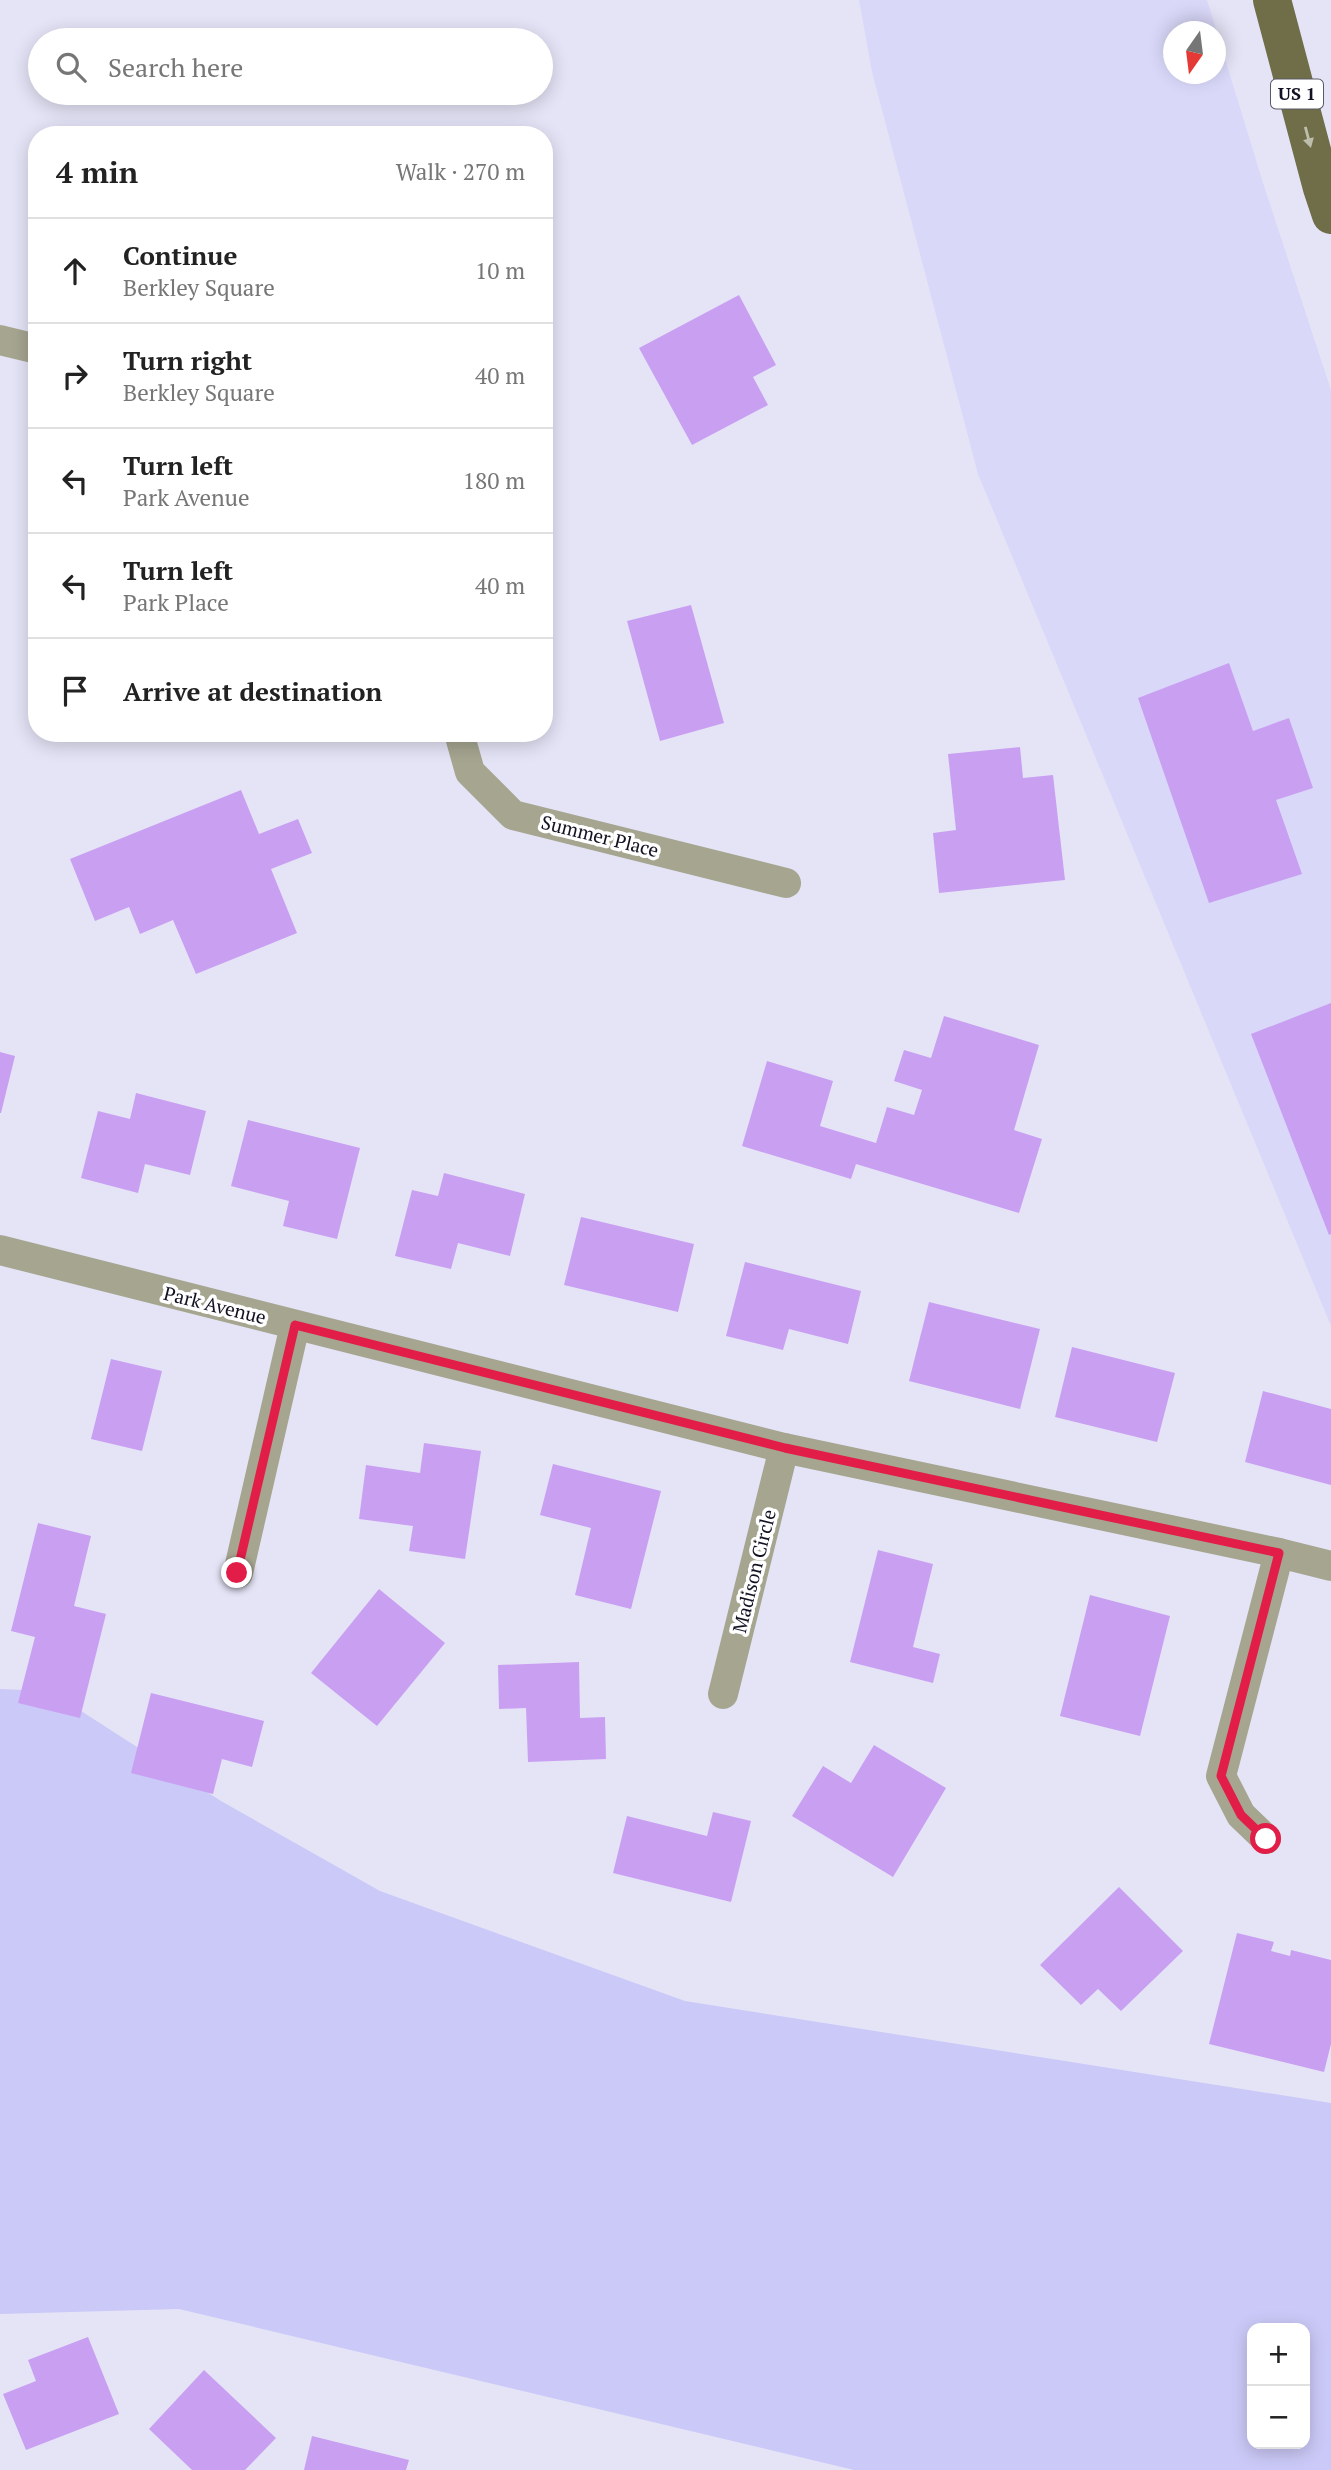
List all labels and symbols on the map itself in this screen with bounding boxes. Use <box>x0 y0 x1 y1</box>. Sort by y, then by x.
north arrow <box>1163 21 1226 84</box>
road number: US 1 <box>1271 80 1323 108</box>
one-way arrow <box>1303 126 1314 148</box>
street label: Summer Place <box>539 809 661 862</box>
street label: Park Avenue <box>161 1280 269 1329</box>
street label: Madison Circle <box>726 1507 781 1635</box>
route end <box>221 1557 252 1588</box>
route start <box>1250 1823 1281 1854</box>

